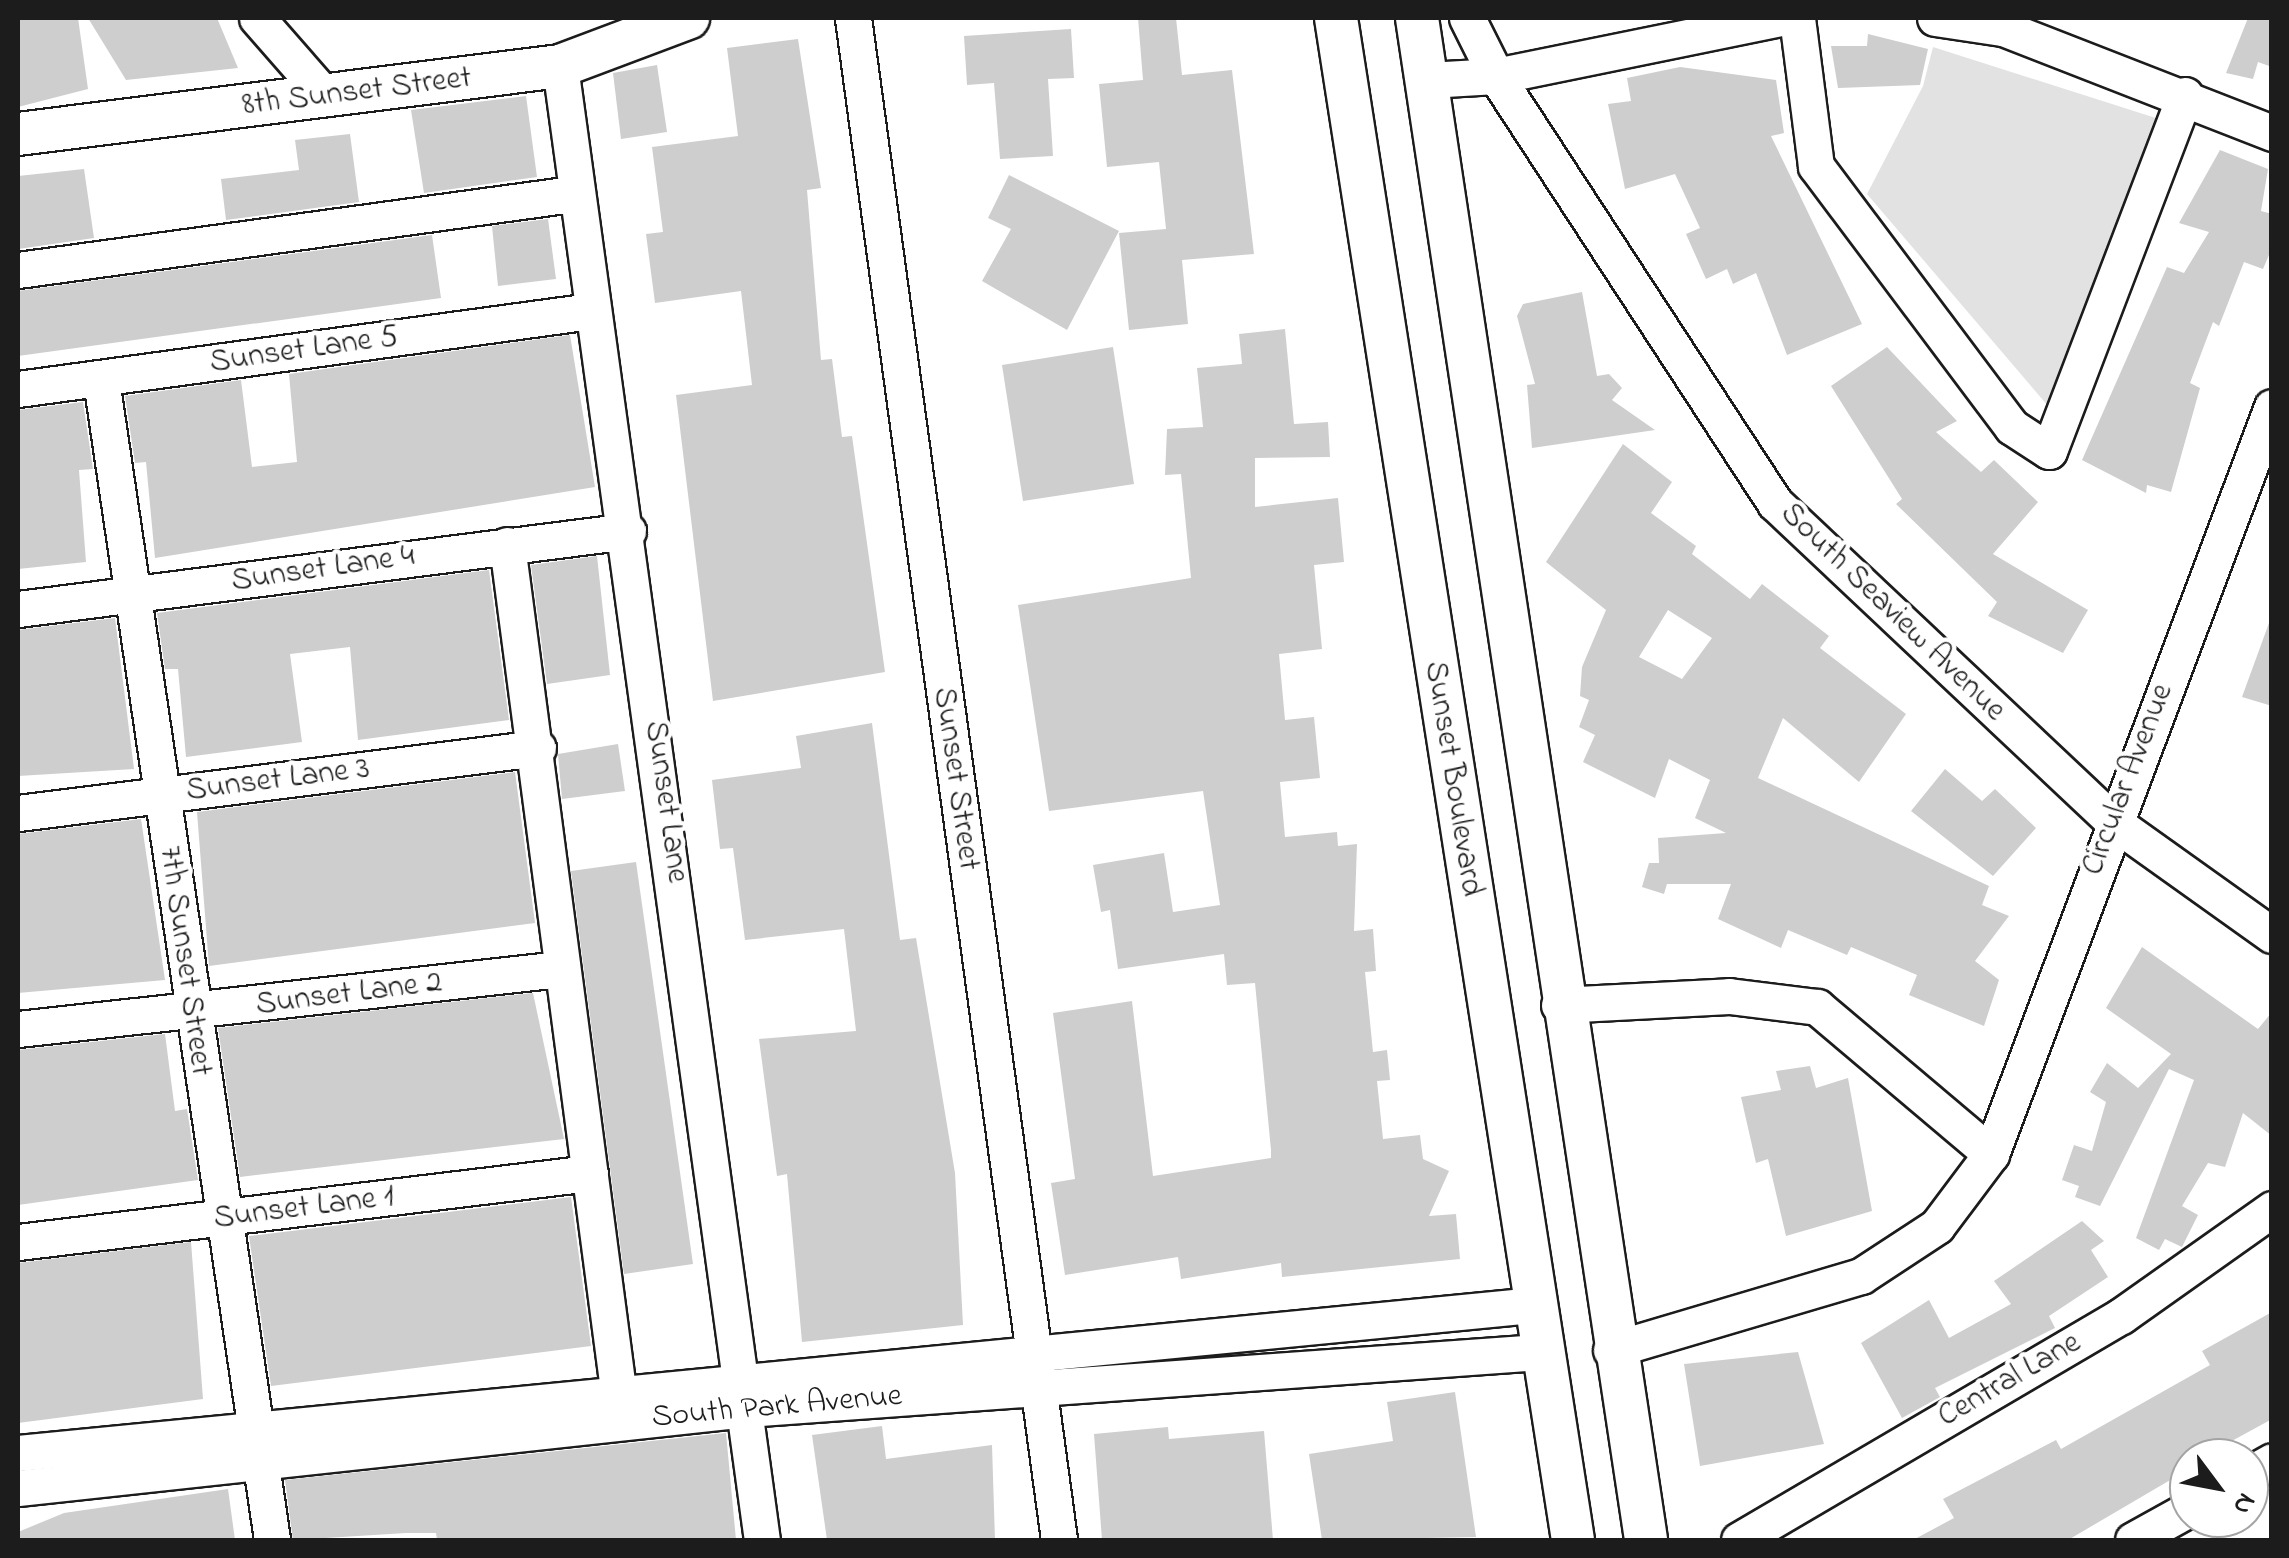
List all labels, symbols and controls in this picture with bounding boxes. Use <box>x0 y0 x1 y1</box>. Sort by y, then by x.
street label: 8th Sunset Street <box>240 60 474 126</box>
street label: Sunset Lane 5 <box>208 319 400 383</box>
street label: South Seaview Avenue <box>1771 495 2013 731</box>
street label: Sunset Lane 4 <box>229 538 417 602</box>
street label: Sunset Boulevard <box>1414 659 1490 899</box>
street label: Circular Avenue <box>2075 679 2183 881</box>
street label: Sunset Street <box>923 685 987 873</box>
street label: Sunset Lane <box>635 719 695 885</box>
street label: Sunset Lane 3 <box>184 751 372 811</box>
street label: 7th Sunset Street <box>149 844 219 1078</box>
street label: Sunset Lane 2 <box>254 965 444 1025</box>
street label: Sunset Lane 1 <box>212 1179 396 1239</box>
street label: Central Lane <box>1932 1325 2088 1437</box>
street label: South Park Avenue <box>650 1378 904 1438</box>
north arrow <box>2169 1438 2269 1538</box>
text: N <box>2221 1484 2266 1522</box>

